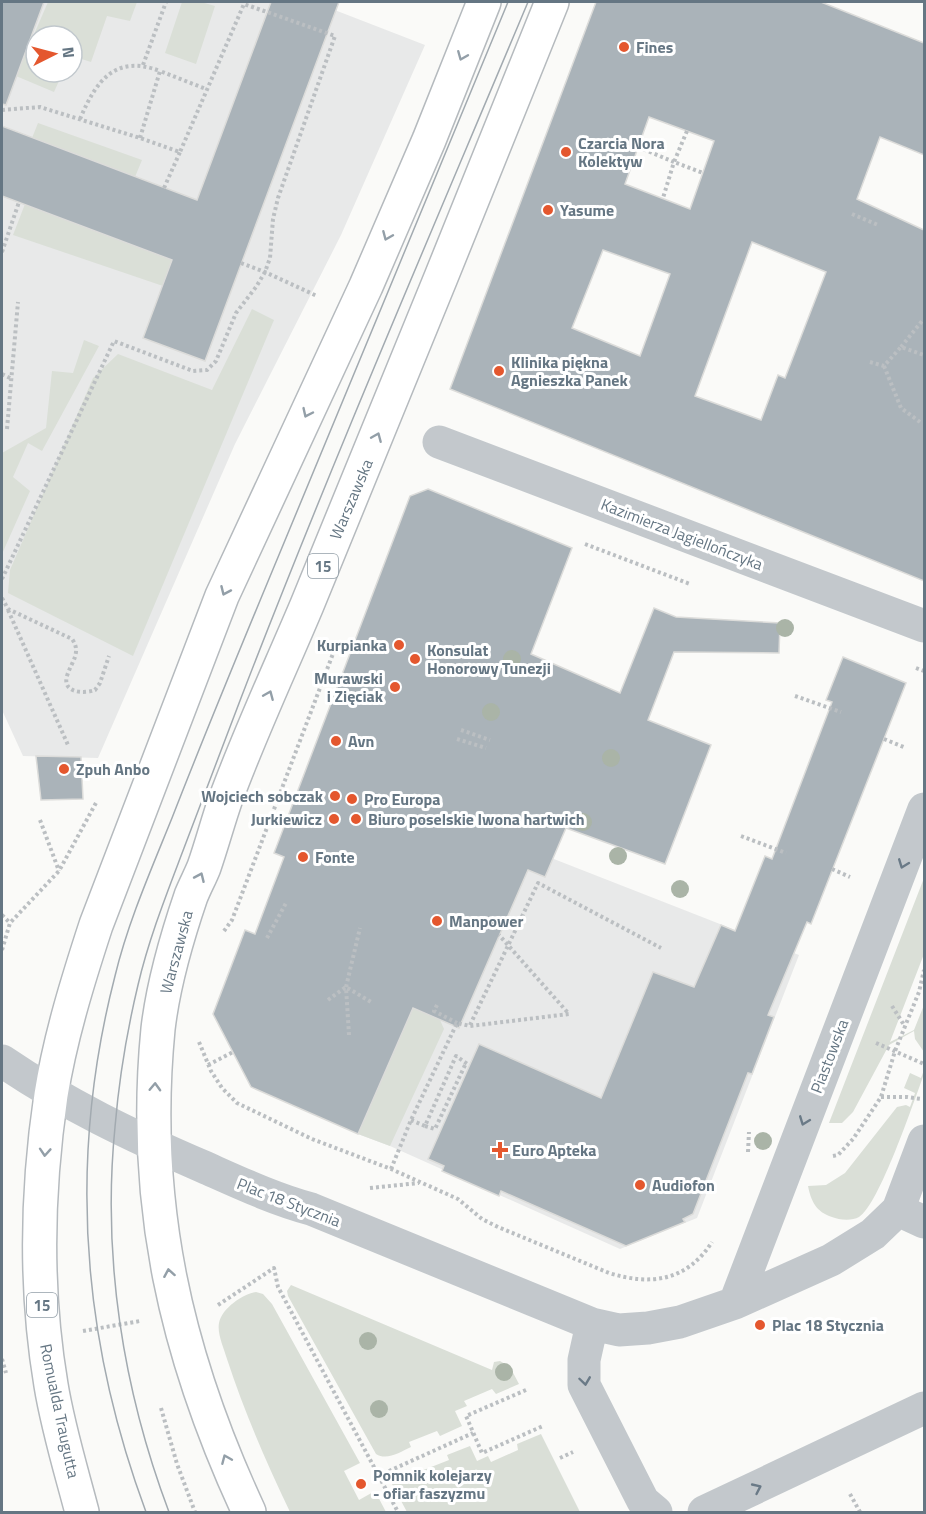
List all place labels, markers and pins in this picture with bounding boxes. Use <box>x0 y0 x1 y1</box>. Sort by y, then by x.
place label: Fines <box>636 35 673 59</box>
marker: Fines <box>617 40 631 54</box>
place label: Czarcia Nora Kolektyw <box>578 131 665 173</box>
marker: Czarcia Nora Kolektyw <box>559 145 573 159</box>
place label: Yasume <box>560 198 614 222</box>
marker: Yasume <box>541 203 555 217</box>
place label: Klinika piękna Agnieszka Panek <box>511 350 628 392</box>
marker: Klinika piękna Agnieszka Panek <box>492 364 506 378</box>
place label: Kurpianka <box>317 633 387 657</box>
marker: Kurpianka <box>392 638 406 652</box>
place label: Konsulat Honorowy Tunezji <box>427 638 551 680</box>
marker: Konsulat Honorowy Tunezji <box>408 652 422 666</box>
place label: Murawski i Zięciak <box>314 666 384 708</box>
marker: Murawski i Zięciak <box>388 680 402 694</box>
place label: Avn <box>348 729 374 753</box>
marker: Avn <box>329 734 343 748</box>
place label: Zpuh Anbo <box>76 757 150 781</box>
marker: Zpuh Anbo <box>57 762 71 776</box>
place label: Wojciech sobczak <box>201 784 324 808</box>
place label: Pro Europa <box>364 787 440 811</box>
marker: Wojciech sobczak <box>328 789 342 803</box>
marker: Pro Europa <box>345 792 359 806</box>
place label: Jurkiewicz <box>251 807 322 831</box>
place label: Biuro poselskie Iwona hartwich <box>368 807 585 831</box>
marker: Jurkiewicz <box>327 812 341 826</box>
marker: Biuro poselskie Iwona hartwich <box>349 812 363 826</box>
place label: Fonte <box>315 845 355 869</box>
marker: Fonte <box>296 850 310 864</box>
place label: Manpower <box>449 909 523 933</box>
marker: Manpower <box>430 914 444 928</box>
place label: Euro Apteka <box>512 1138 596 1162</box>
marker: Euro Apteka <box>493 1143 507 1157</box>
place label: Audiofon <box>652 1173 715 1197</box>
marker: Audiofon <box>633 1178 647 1192</box>
place label: Plac 18 Stycznia <box>772 1313 884 1337</box>
marker: Plac 18 Stycznia <box>753 1318 767 1332</box>
place label: Pomnik kolejarzy - ofiar faszyzmu <box>373 1463 492 1505</box>
marker: Pomnik kolejarzy - ofiar faszyzmu <box>354 1477 368 1491</box>

